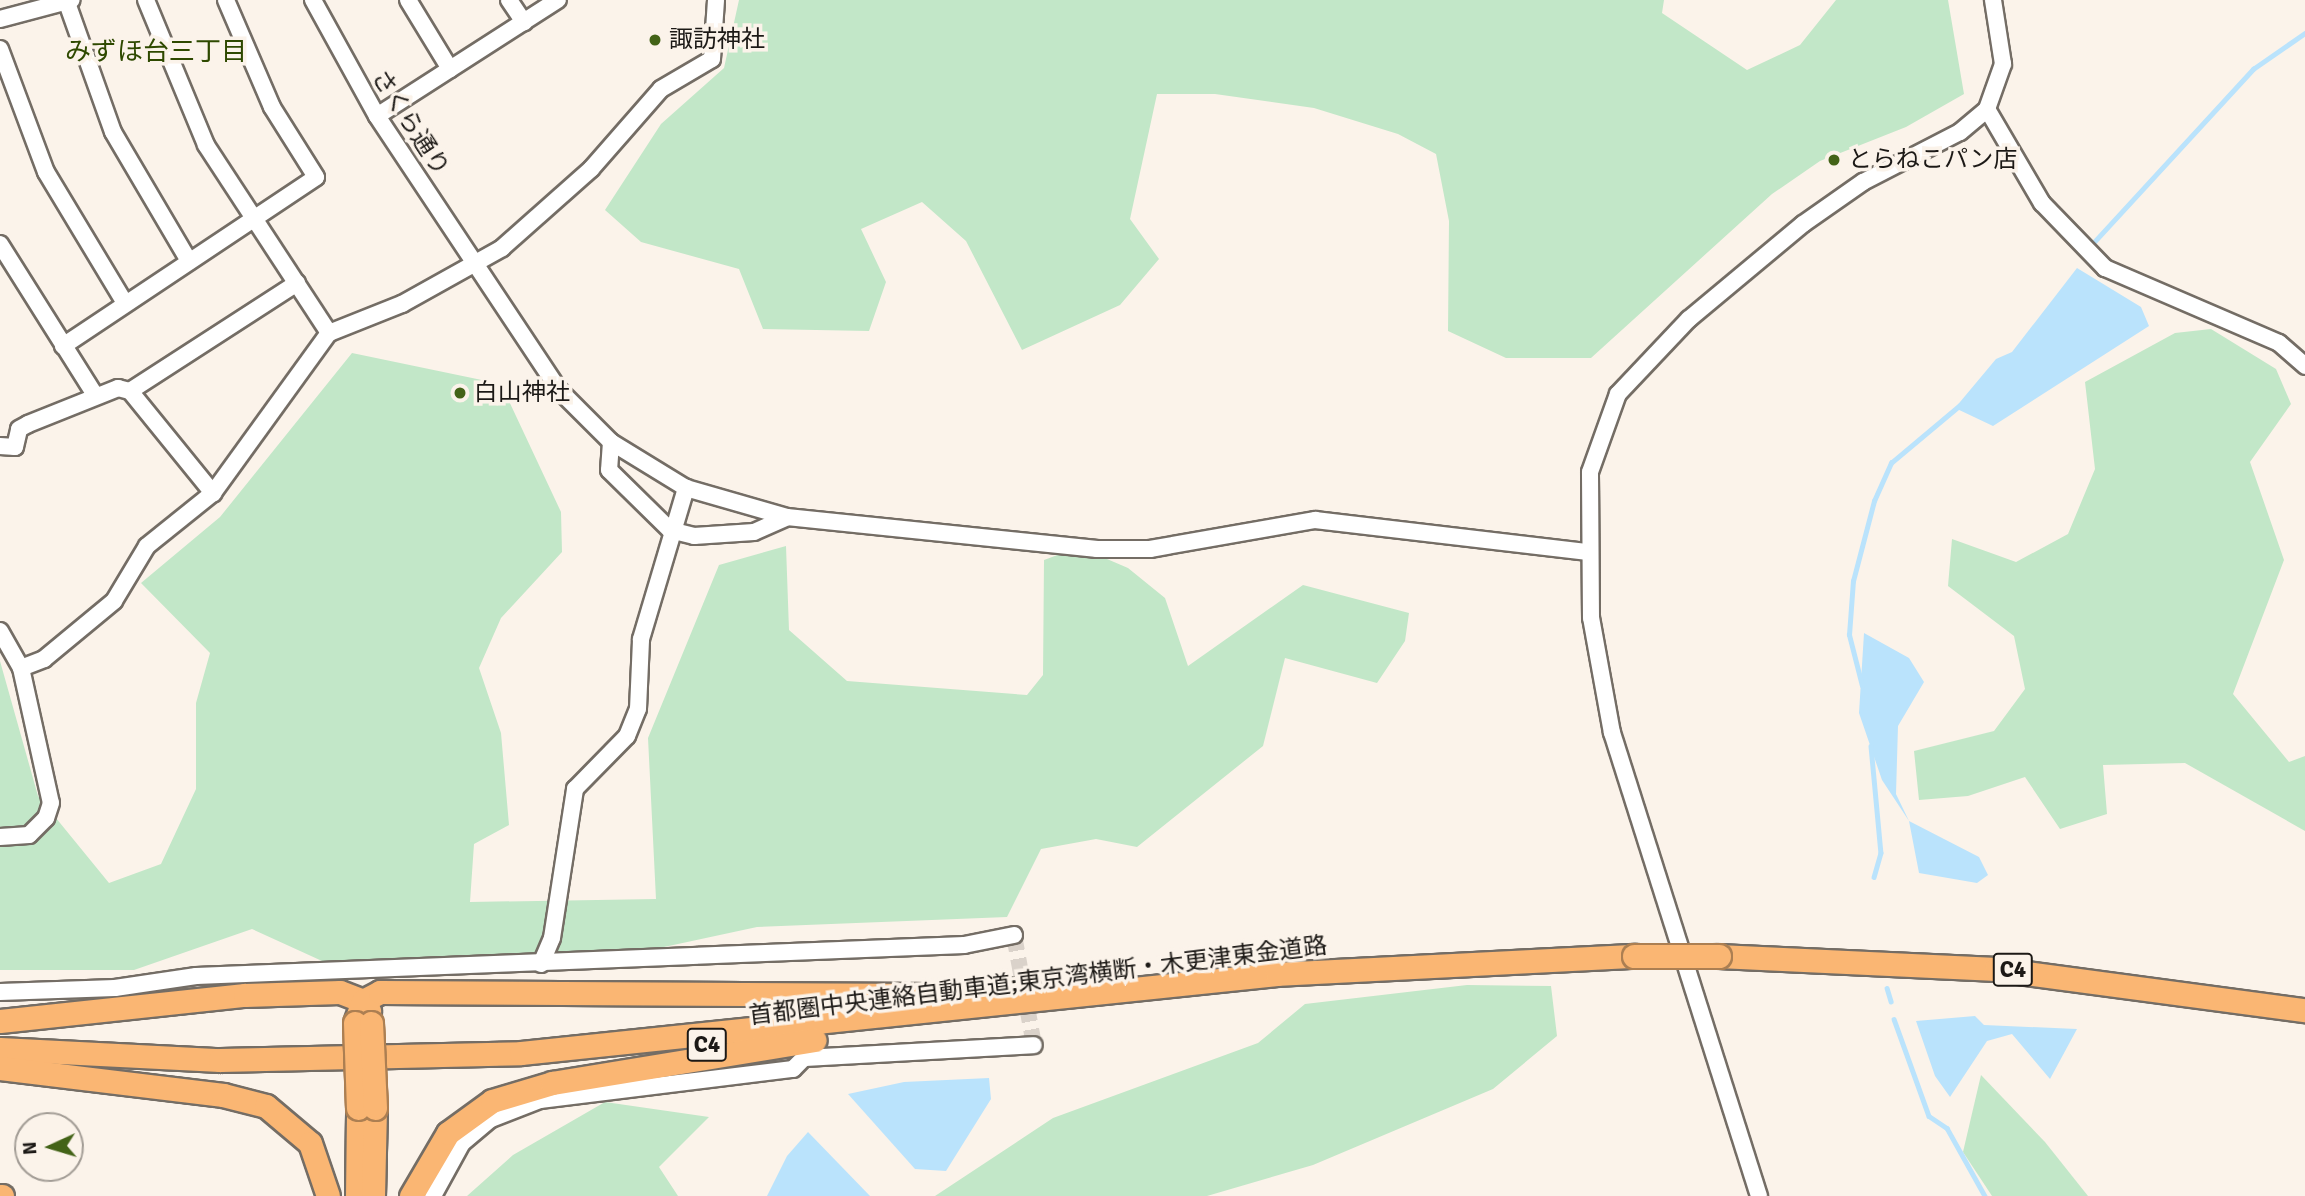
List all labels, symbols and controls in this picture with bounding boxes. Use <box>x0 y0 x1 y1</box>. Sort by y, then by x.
place label: 諏訪神社 <box>669 26 765 54</box>
marker: 諏訪神社 <box>647 32 663 48</box>
district label: みずほ台三丁目 <box>65 37 247 69</box>
street label: さくら通り <box>365 65 455 181</box>
place label: とらねこパン店 <box>1848 146 2016 174</box>
marker: とらねこパン店 <box>1826 152 1842 168</box>
place label: 白山神社 <box>474 379 570 407</box>
marker: 白山神社 <box>452 385 468 401</box>
street label: 首都圏中央連絡自動車道;東京湾横断・木更津東金道路 <box>747 931 1329 1031</box>
road number: C4 <box>1992 951 2034 990</box>
road number: C4 <box>686 1026 728 1064</box>
north arrow <box>14 1112 84 1182</box>
text: N <box>18 1141 42 1156</box>

